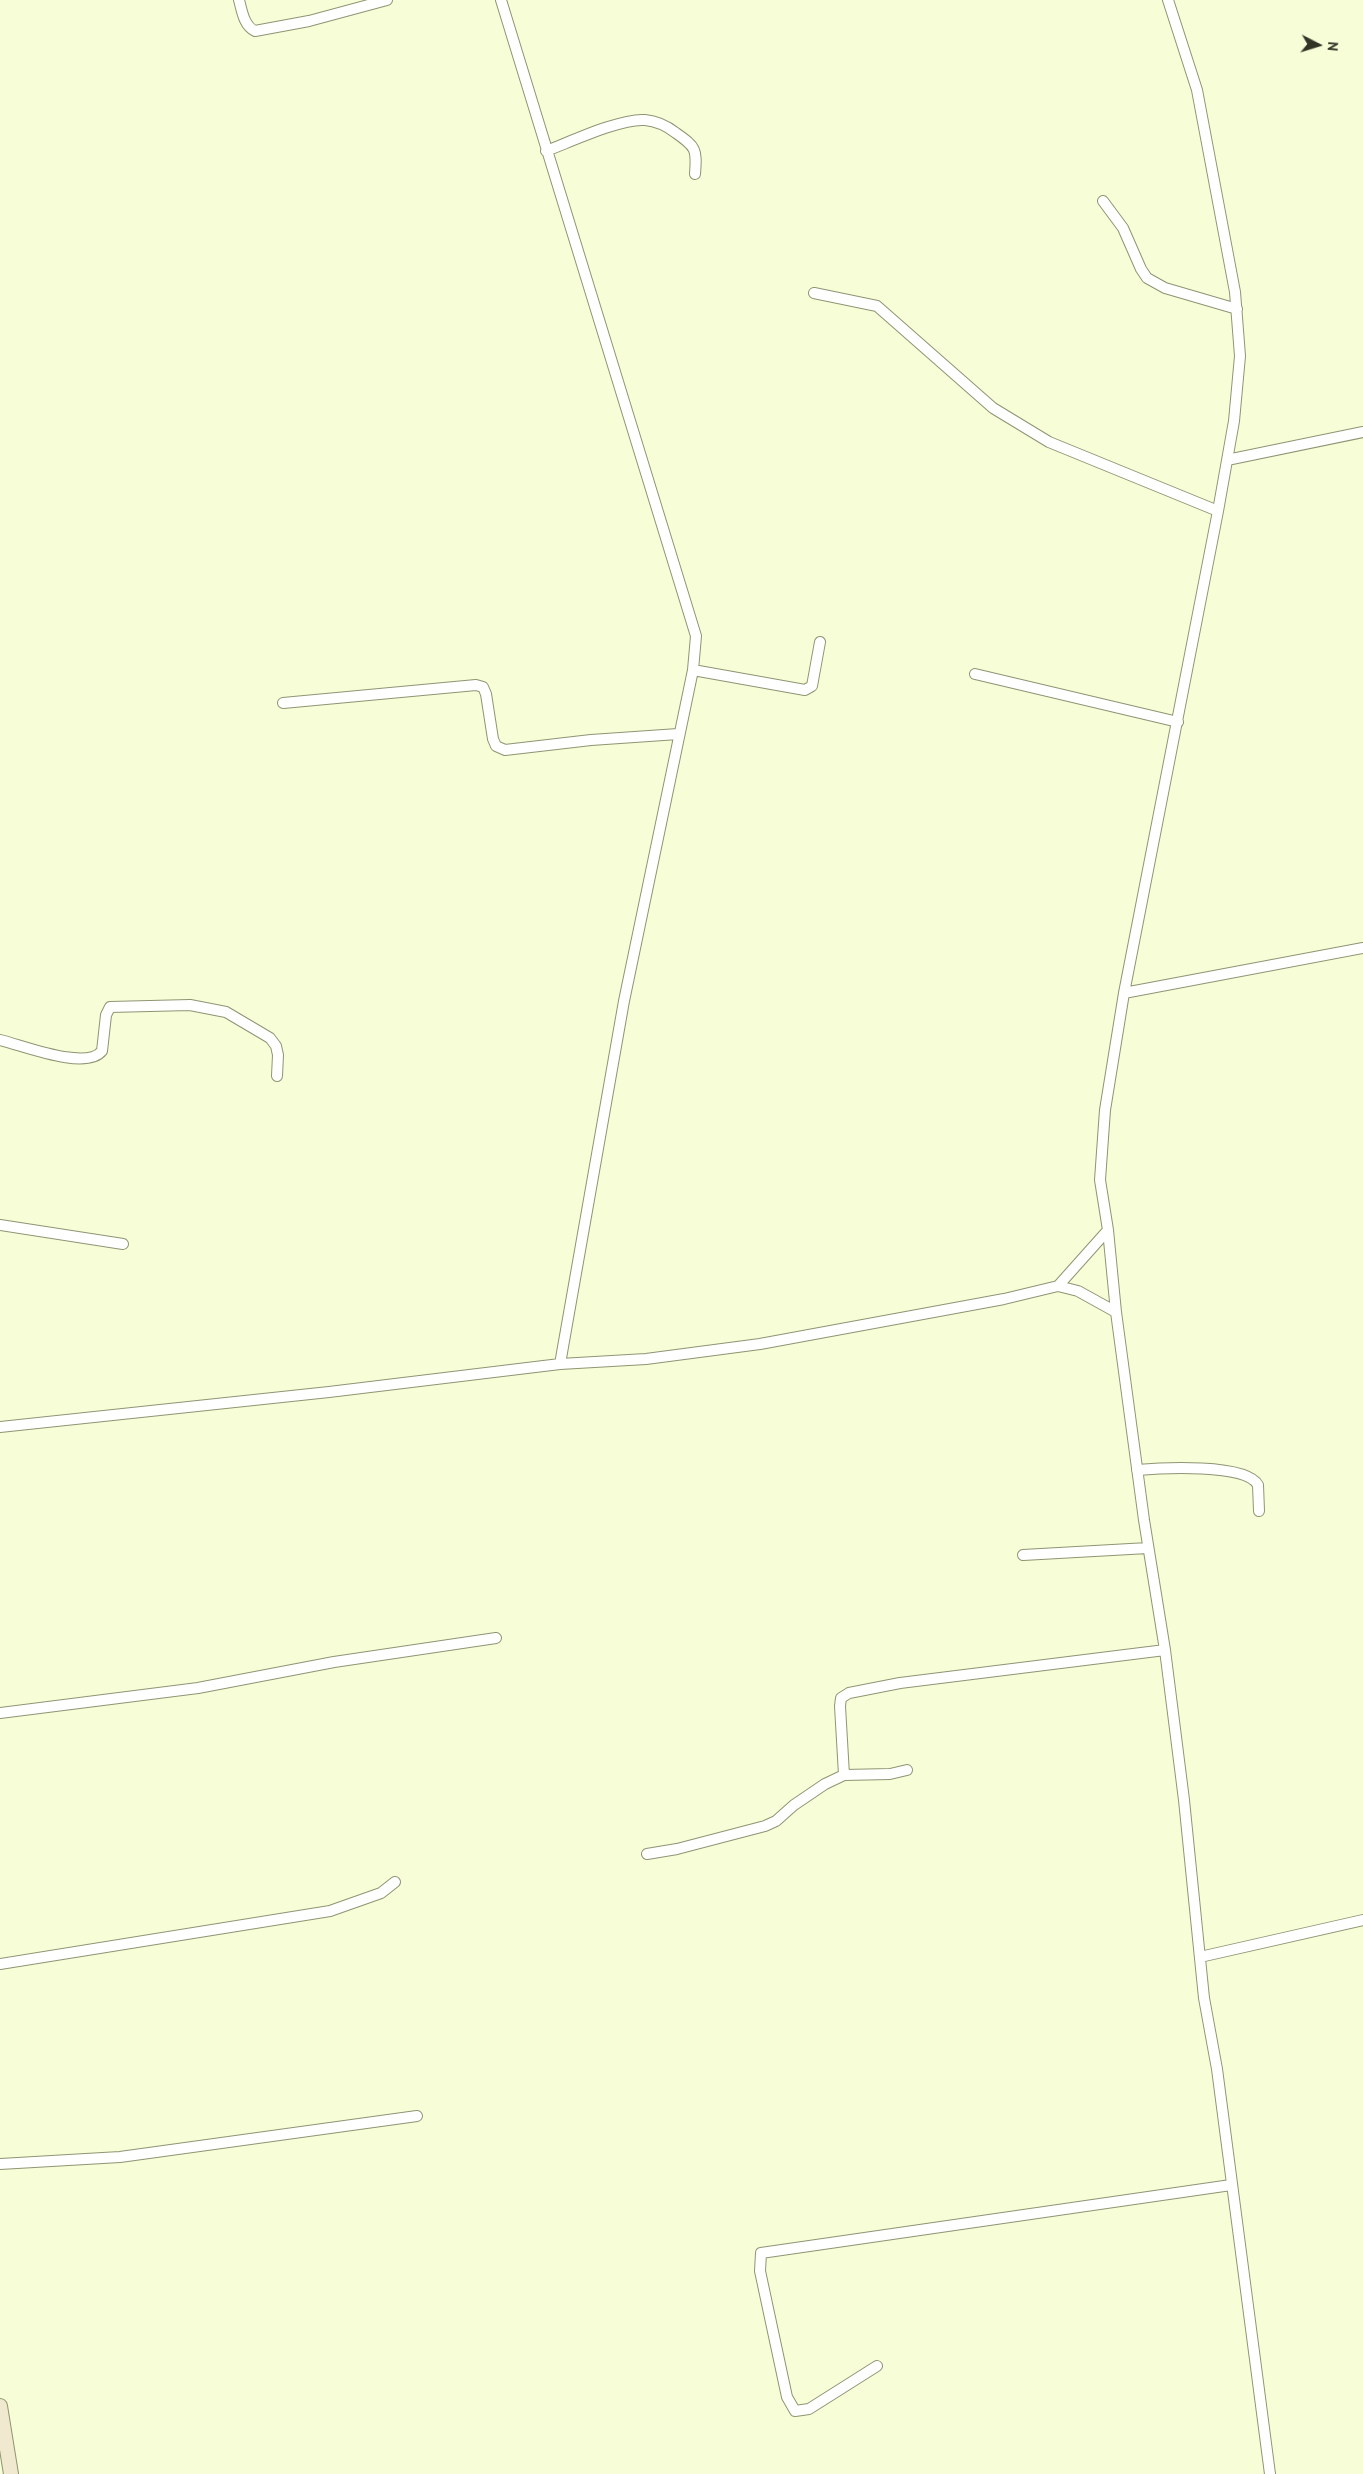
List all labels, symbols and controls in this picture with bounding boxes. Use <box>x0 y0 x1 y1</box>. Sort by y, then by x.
north arrow <box>1293 20 1343 70</box>
text: N <box>1324 41 1342 52</box>

